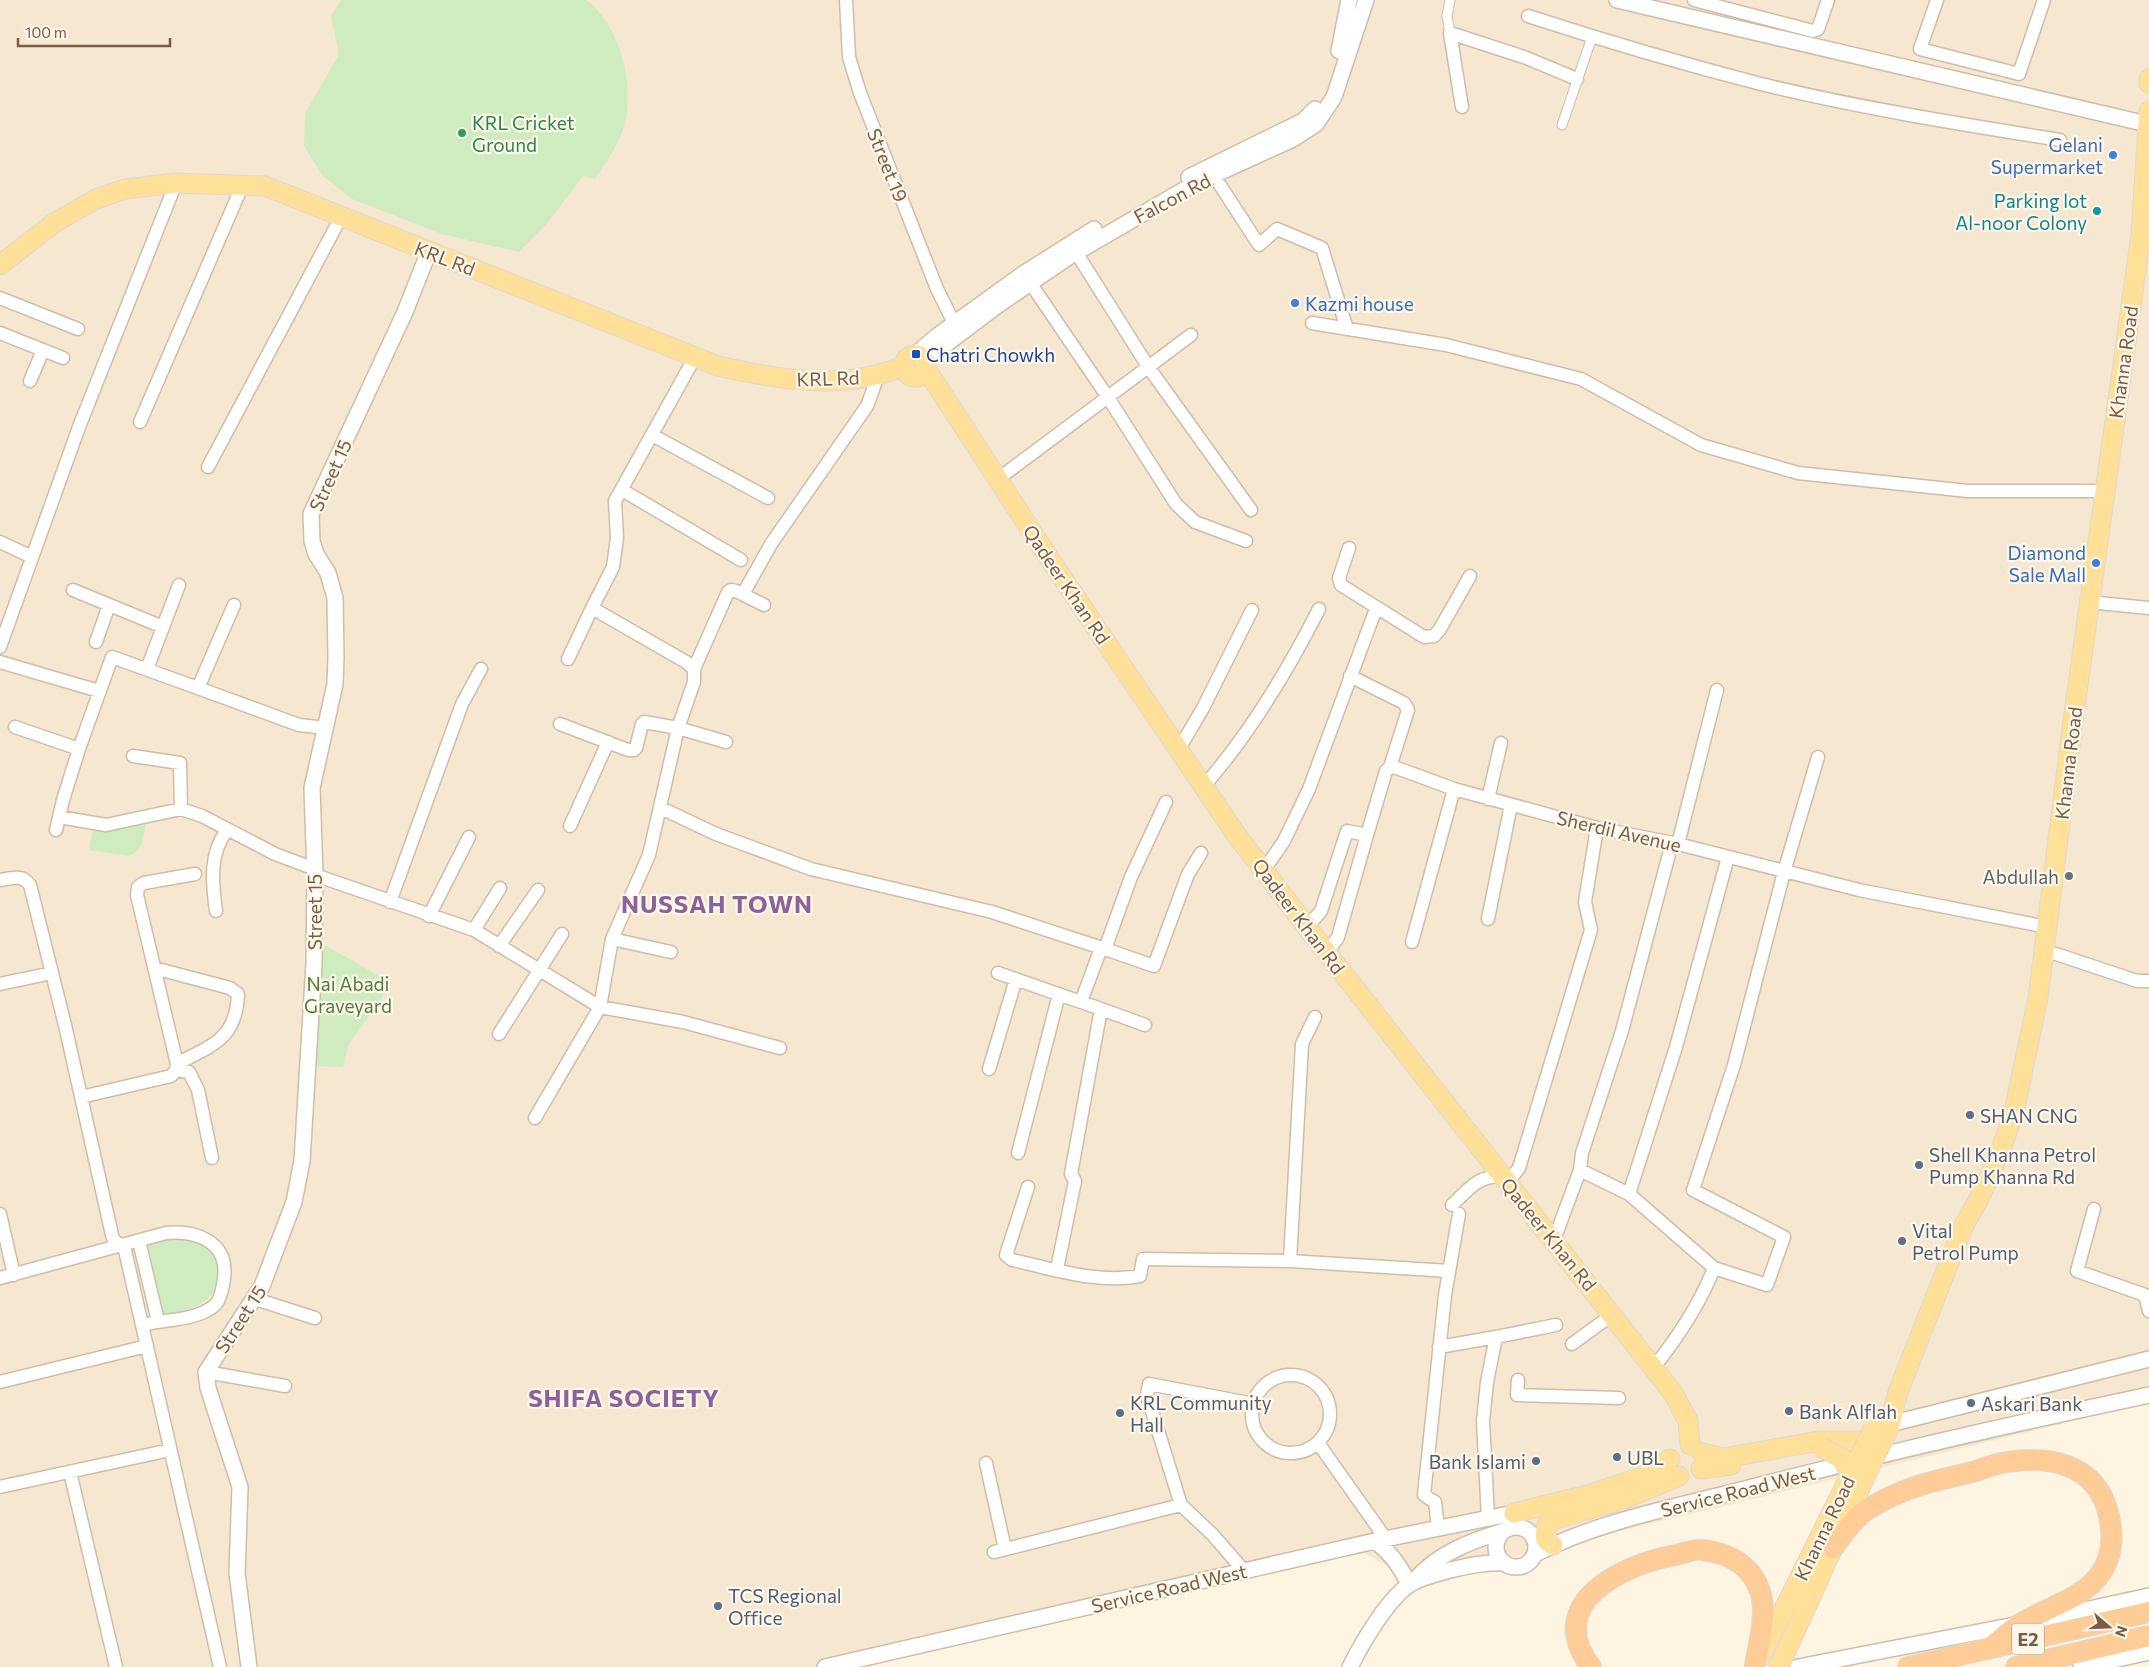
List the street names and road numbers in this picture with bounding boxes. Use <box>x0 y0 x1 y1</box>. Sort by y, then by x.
street label: Street 19 <box>863 125 913 205</box>
street label: Falcon Rd <box>1130 168 1214 228</box>
street label: KRL Rd <box>411 236 479 280</box>
street label: Khanna Road <box>2104 304 2142 420</box>
street label: KRL Rd <box>796 365 860 391</box>
street label: Street 15 <box>304 435 356 515</box>
street label: Qadeer Khan Rd <box>1019 520 1115 648</box>
street label: Khanna Road <box>2050 705 2086 821</box>
street label: Sherdil Avenue <box>1555 806 1683 856</box>
street label: Qadeer Khan Rd <box>1248 854 1350 978</box>
street label: Street 15 <box>303 874 326 950</box>
street label: Qadeer Khan Rd <box>1496 1173 1602 1295</box>
street label: Street 15 <box>210 1281 270 1357</box>
street label: Service Road West <box>1658 1461 1818 1521</box>
street label: Khanna Road <box>1789 1472 1859 1584</box>
street label: Service Road West <box>1089 1559 1249 1617</box>
road number: E2 <box>2012 1624 2044 1655</box>

